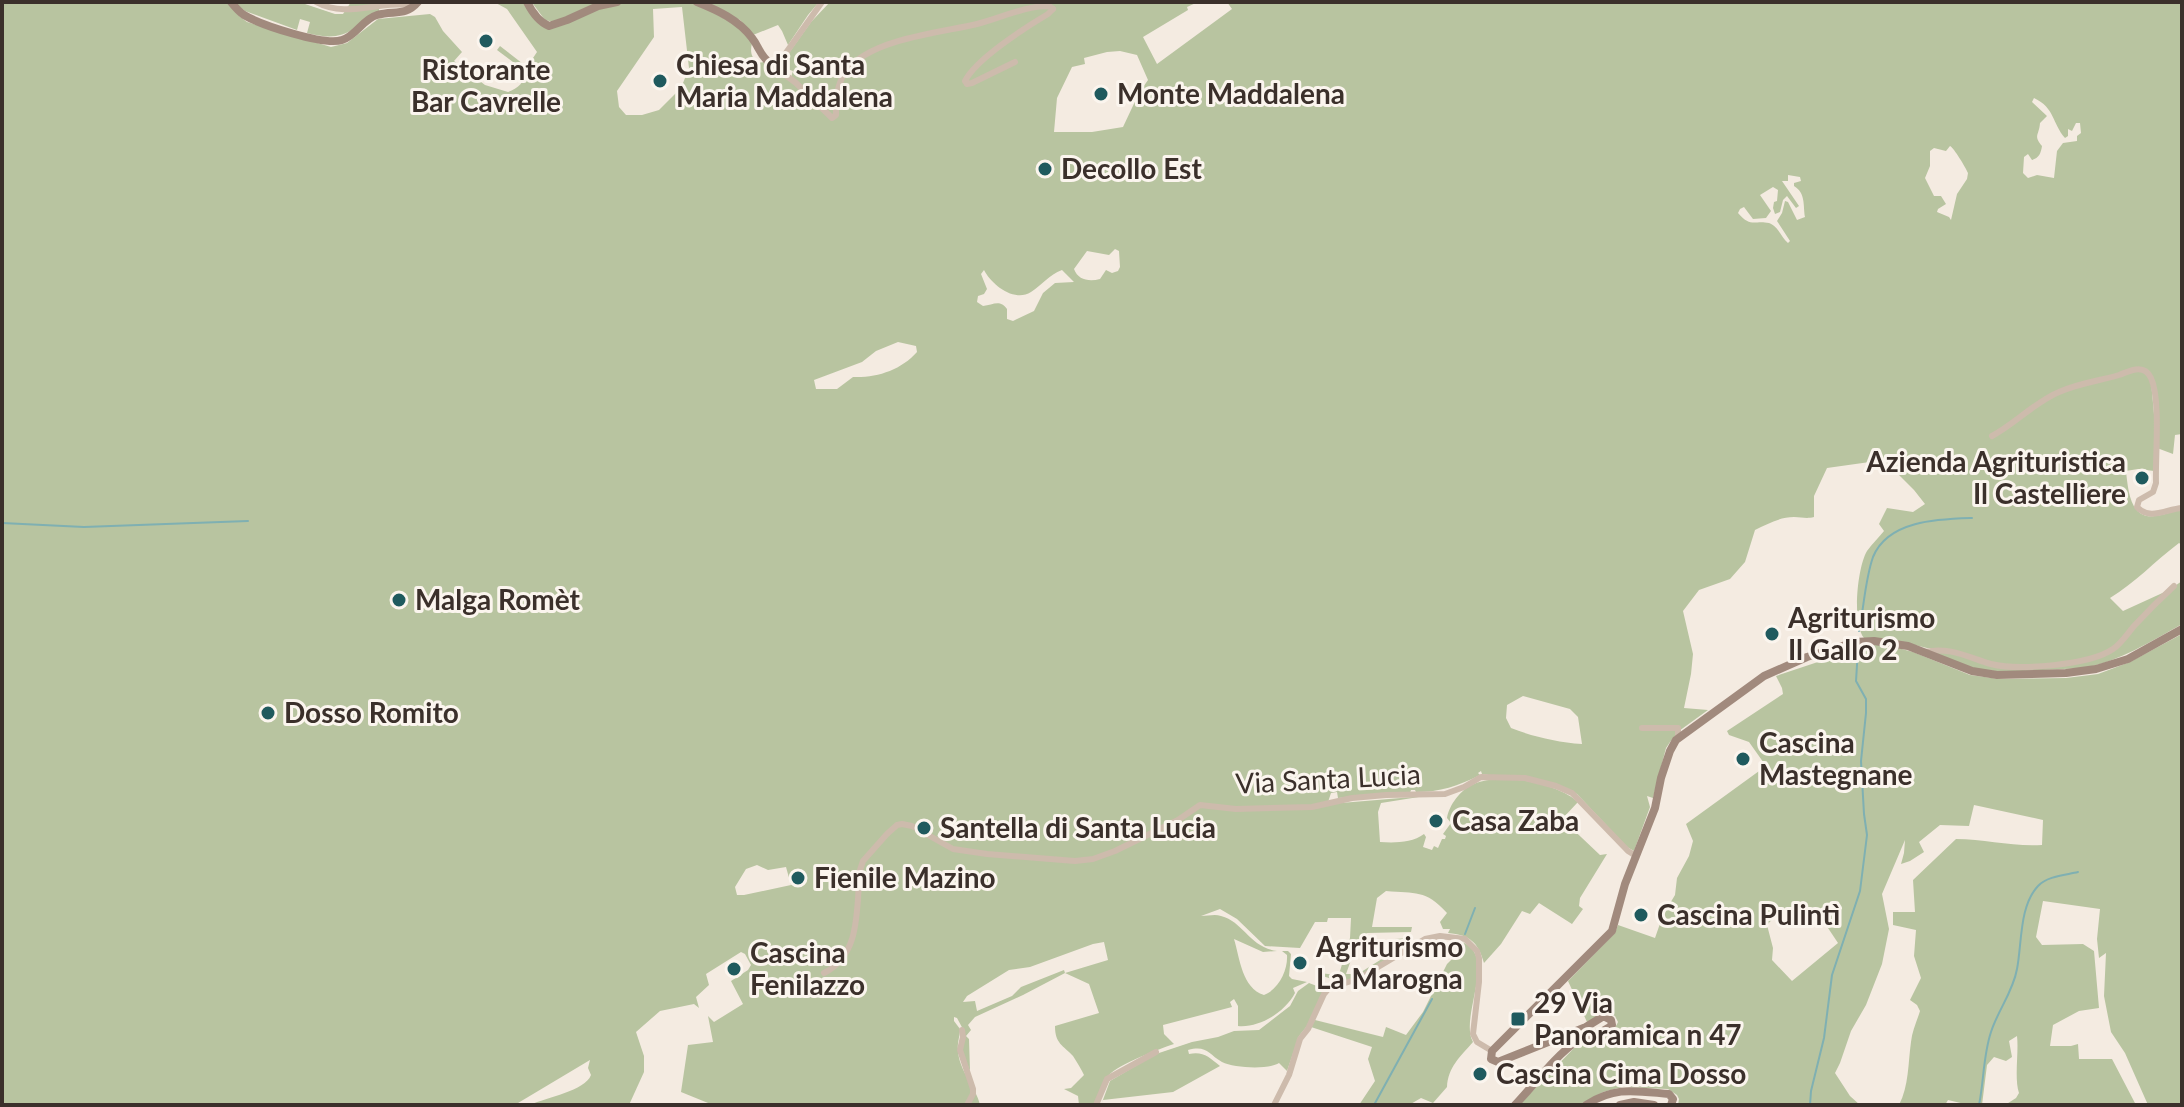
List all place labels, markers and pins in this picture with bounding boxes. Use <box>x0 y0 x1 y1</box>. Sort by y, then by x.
marker: Ristorante Bar Cavrelle <box>477 32 495 50</box>
place label: Chiesa di Santa Maria Maddalena <box>676 47 893 113</box>
place label: Ristorante Bar Cavrelle <box>411 52 561 118</box>
marker: Chiesa di Santa Maria Maddalena <box>651 72 669 90</box>
place label: Monte Maddalena <box>1117 76 1345 110</box>
marker: Monte Maddalena <box>1092 85 1110 103</box>
place label: Decollo Est <box>1061 151 1202 185</box>
marker: Decollo Est <box>1036 160 1054 178</box>
place label: Azienda Agrituristica Il Castelliere <box>1865 444 2126 510</box>
marker: Azienda Agrituristica Il Castelliere <box>2133 469 2151 487</box>
place label: Malga Romèt <box>415 582 580 616</box>
marker: Malga Romèt <box>390 591 408 609</box>
place label: Agriturismo Il Gallo 2 <box>1787 600 1935 666</box>
marker: Agriturismo Il Gallo 2 <box>1763 625 1781 643</box>
place label: Dosso Romito <box>284 695 459 729</box>
marker: Dosso Romito <box>259 704 277 722</box>
place label: Cascina Mastegnane <box>1759 725 1912 791</box>
marker: Cascina Mastegnane <box>1734 750 1752 768</box>
place label: Casa Zaba <box>1452 803 1579 837</box>
place label: Santella di Santa Lucia <box>940 810 1216 844</box>
marker: Casa Zaba <box>1427 812 1445 830</box>
marker: Santella di Santa Lucia <box>915 819 933 837</box>
place label: Fienile Mazino <box>814 860 996 894</box>
marker: Fienile Mazino <box>789 869 807 887</box>
place label: Cascina Pulintì <box>1657 897 1840 931</box>
marker: Cascina Pulintì <box>1632 906 1650 924</box>
place label: Agriturismo La Marogna <box>1315 929 1463 995</box>
place label: Cascina Fenilazzo <box>750 935 865 1001</box>
marker: Agriturismo La Marogna <box>1291 954 1309 972</box>
marker: Cascina Fenilazzo <box>725 960 743 978</box>
place label: 29 Via Panoramica n 47 <box>1534 985 1742 1051</box>
marker: 29 Via Panoramica n 47 <box>1509 1010 1527 1028</box>
place label: Cascina Cima Dosso <box>1496 1056 1746 1090</box>
marker: Cascina Cima Dosso <box>1471 1065 1489 1083</box>

